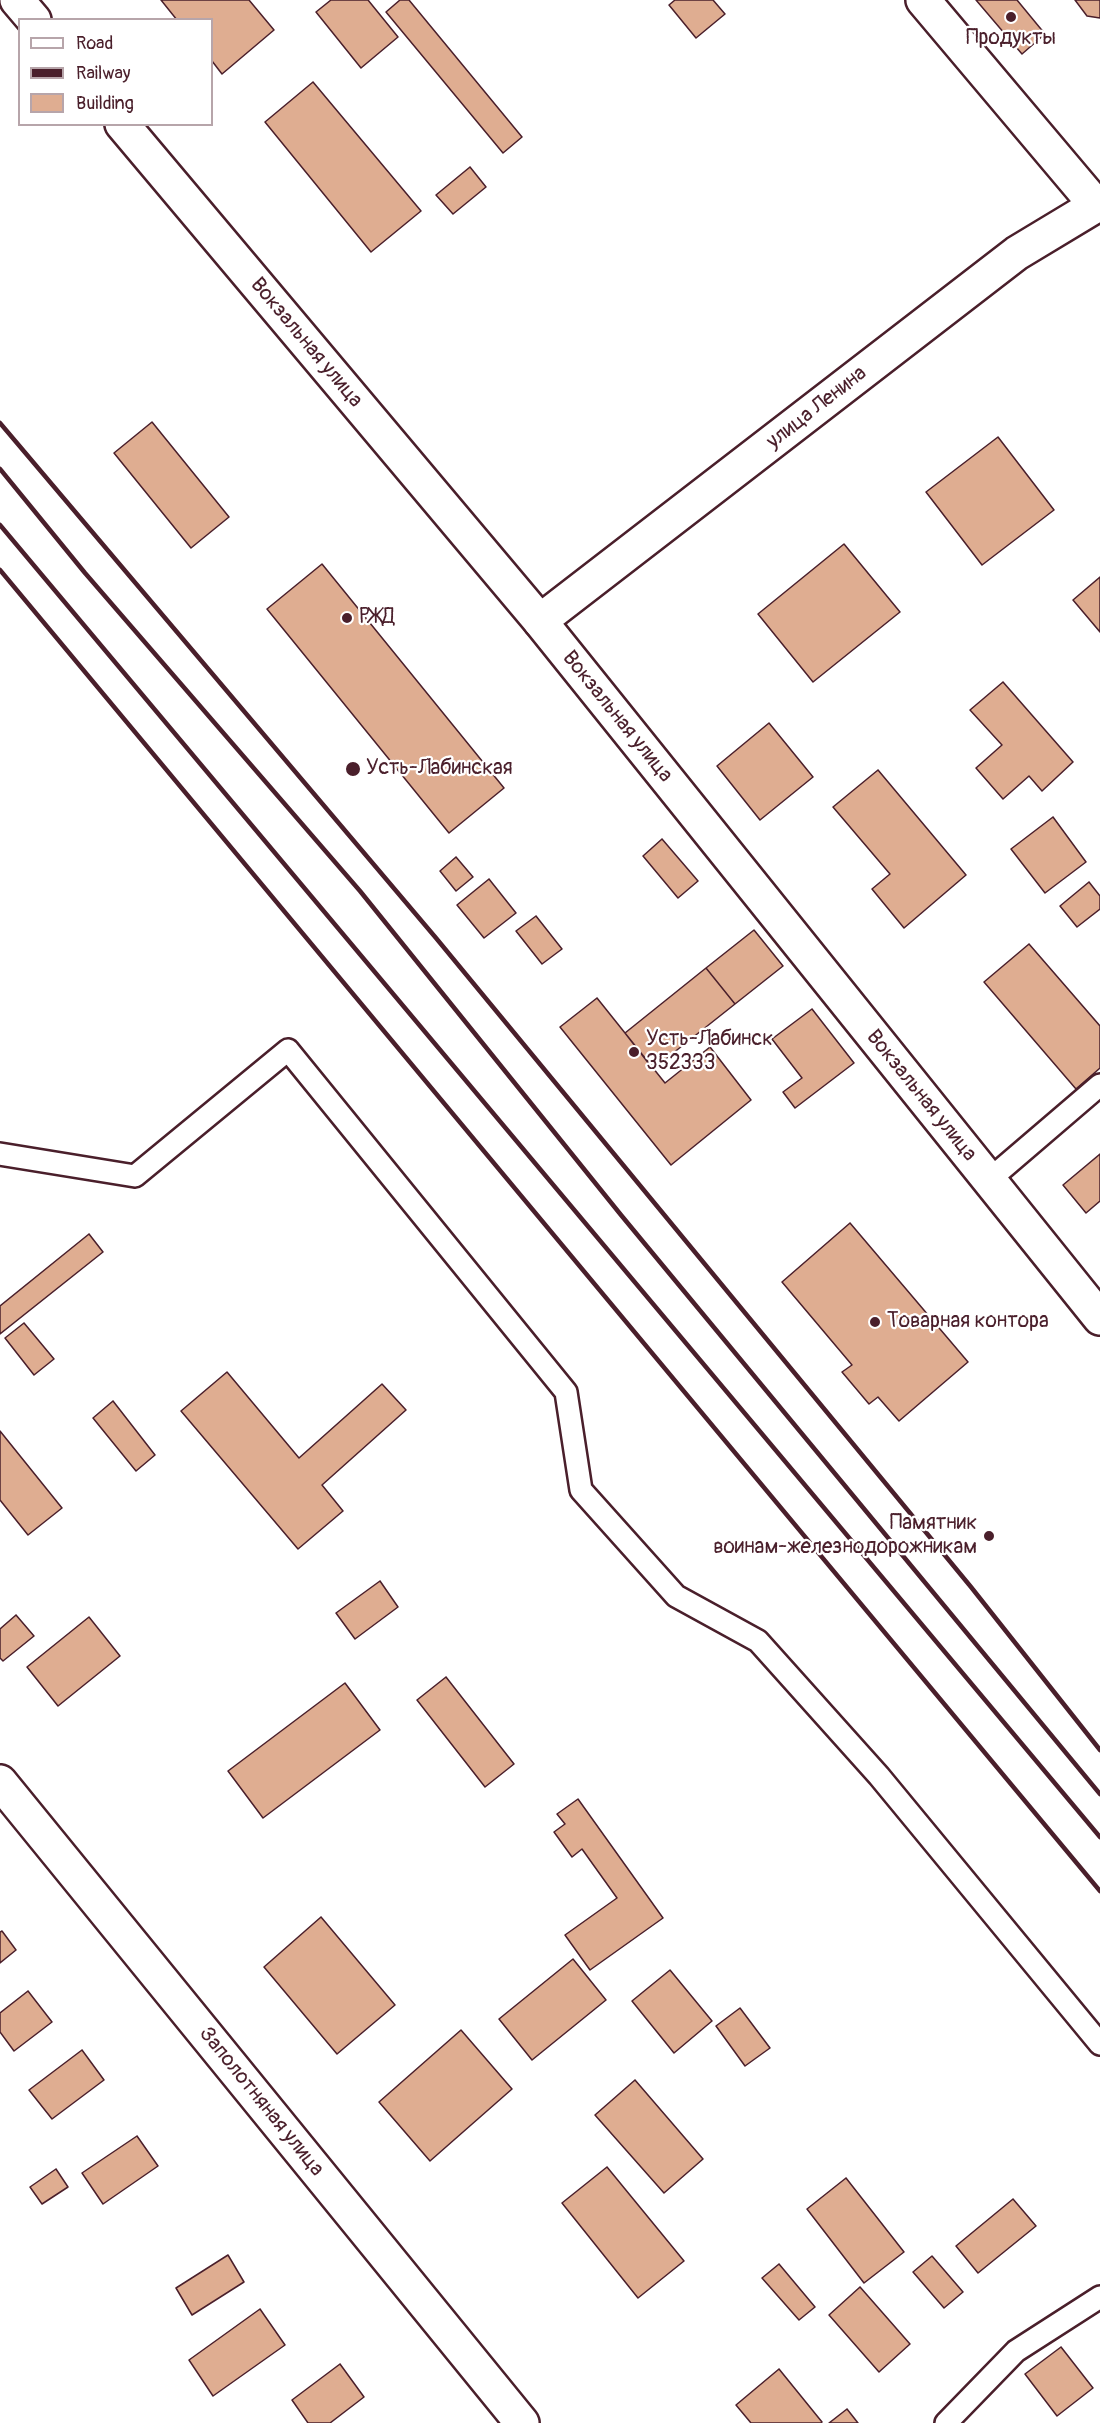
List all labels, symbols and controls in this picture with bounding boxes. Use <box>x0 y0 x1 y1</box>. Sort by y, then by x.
marker: Продукты <box>1004 10 1018 24</box>
legend <box>18 18 213 126</box>
place label: Продукты <box>966 26 1056 52</box>
text: Road <box>76 32 113 55</box>
text: Railway <box>76 62 131 85</box>
text: Building <box>76 92 134 115</box>
street label: Вокзальная улица <box>244 273 368 413</box>
street label: улица Ленина <box>762 361 872 455</box>
place label: РЖД <box>359 605 395 631</box>
marker: РЖД <box>340 611 354 625</box>
street label: Вокзальная улица <box>556 646 678 788</box>
place label: Усть-Лабинская <box>366 756 513 782</box>
marker: Усть-Лабинская <box>344 760 362 778</box>
street label: Вокзальная улица <box>860 1025 982 1167</box>
place label: Усть-Лабинск 352333 <box>646 1027 773 1077</box>
marker: Усть-Лабинск 352333 <box>627 1045 641 1059</box>
place label: Товарная контора <box>887 1309 1049 1335</box>
marker: Товарная контора <box>868 1315 882 1329</box>
place label: Памятник воинам-железнодорожникам <box>713 1511 977 1561</box>
marker: Памятник воинам-железнодорожникам <box>982 1529 996 1543</box>
street label: Заполотняная улица <box>193 2022 329 2182</box>

